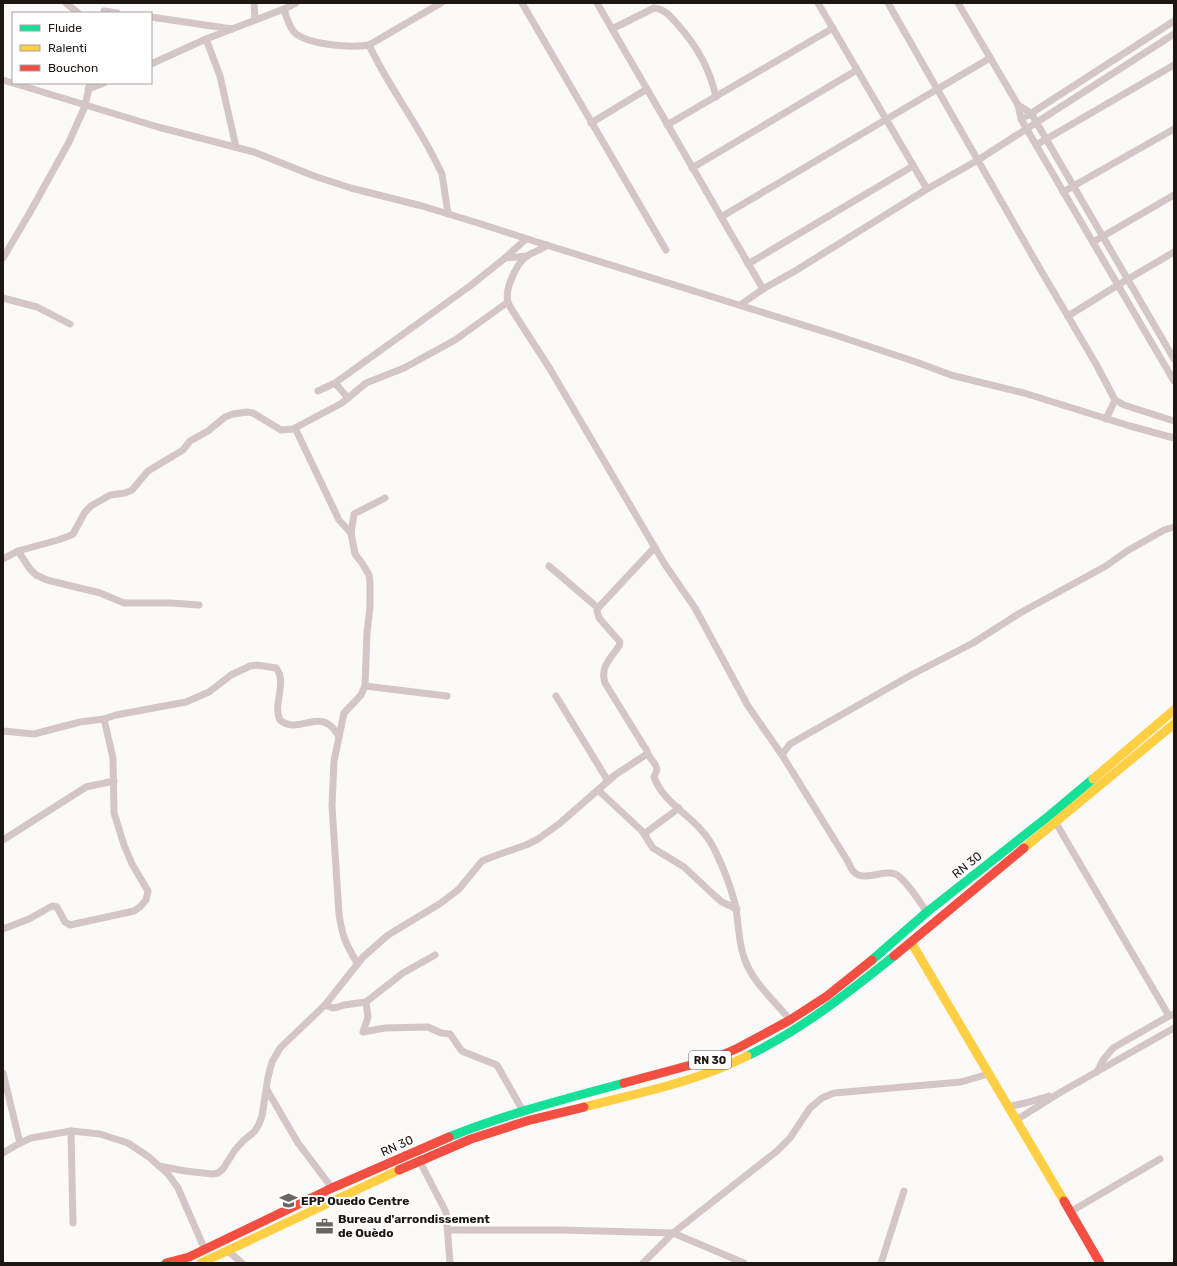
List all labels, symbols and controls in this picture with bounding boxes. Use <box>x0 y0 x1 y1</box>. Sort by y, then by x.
legend <box>12 12 152 84</box>
text: Fluide <box>48 21 82 35</box>
text: Ralenti <box>48 41 87 55</box>
text: Bouchon <box>48 61 98 75</box>
street label: RN 30 <box>949 849 985 881</box>
road number: RN 30 <box>689 1051 731 1069</box>
street label: RN 30 <box>379 1133 415 1159</box>
school or university icon: EPP Ouedo Centre <box>278 1191 298 1211</box>
place label: EPP Ouedo Centre <box>301 1194 409 1208</box>
place label: Bureau d'arrondissement de Ouèdo <box>338 1212 490 1240</box>
office icon: Bureau d'arrondissement de Ouèdo <box>315 1216 335 1236</box>

